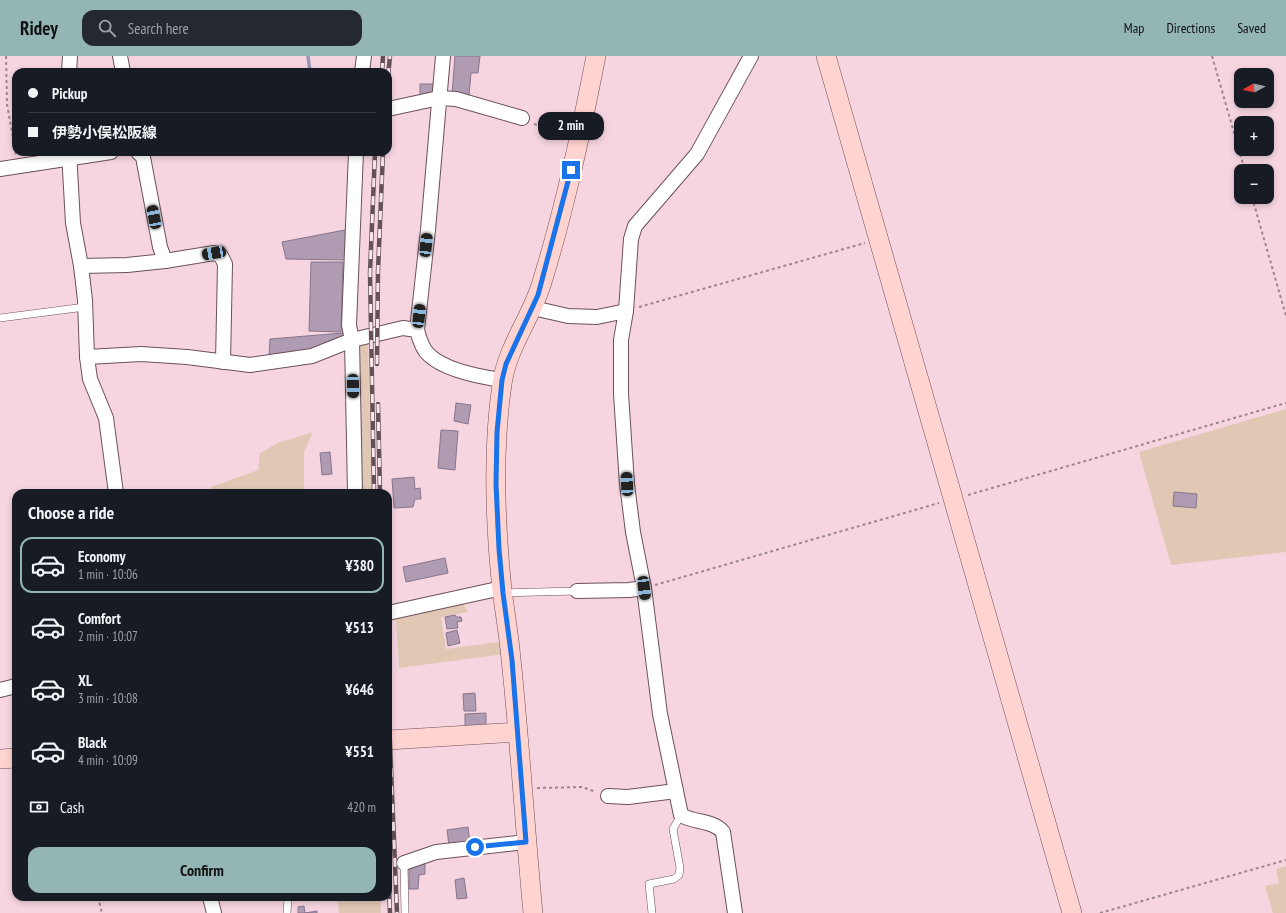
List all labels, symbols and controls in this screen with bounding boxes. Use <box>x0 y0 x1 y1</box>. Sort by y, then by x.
search box <box>82 10 362 46</box>
text: Ridey <box>20 16 58 40</box>
icon: search <box>96 17 118 39</box>
text: Search here <box>128 19 189 38</box>
text: Map <box>1124 19 1144 37</box>
text: Directions <box>1166 19 1215 37</box>
text: Saved <box>1237 19 1266 37</box>
north arrow <box>1234 68 1274 108</box>
map controls <box>1234 68 1274 204</box>
text: Pickup <box>52 84 87 103</box>
callout: 2 min <box>538 112 604 140</box>
button: + <box>1234 116 1274 156</box>
text: 2 min <box>558 117 584 134</box>
text: 伊勢小俣松阪線 <box>52 123 157 142</box>
route end <box>562 161 580 179</box>
button: − <box>1234 164 1274 204</box>
car <box>146 204 162 230</box>
car <box>419 232 433 258</box>
car <box>201 245 227 261</box>
car <box>412 303 426 329</box>
car <box>347 374 359 398</box>
car <box>620 472 634 496</box>
text: Choose a ride <box>28 501 114 524</box>
icon: car <box>30 547 66 583</box>
text: Economy <box>78 547 126 566</box>
text: ¥380 <box>345 556 374 575</box>
text: 1 min · 10:06 <box>78 566 138 583</box>
car <box>637 575 651 601</box>
icon: car <box>30 609 66 645</box>
text: Comfort <box>78 609 121 628</box>
text: ¥513 <box>345 618 374 637</box>
text: 2 min · 10:07 <box>78 628 138 645</box>
icon: car <box>30 671 66 707</box>
text: XL <box>78 671 92 690</box>
text: ¥646 <box>345 680 374 699</box>
text: 3 min · 10:08 <box>78 690 138 707</box>
icon: car <box>30 733 66 769</box>
text: Black <box>78 733 107 752</box>
text: ¥551 <box>345 742 374 761</box>
text: 4 min · 10:09 <box>78 752 138 769</box>
icon: cash <box>28 796 50 818</box>
text: Cash <box>60 798 84 817</box>
text: 420 m <box>347 799 376 816</box>
route start <box>466 838 484 856</box>
button: Confirm <box>28 847 376 893</box>

